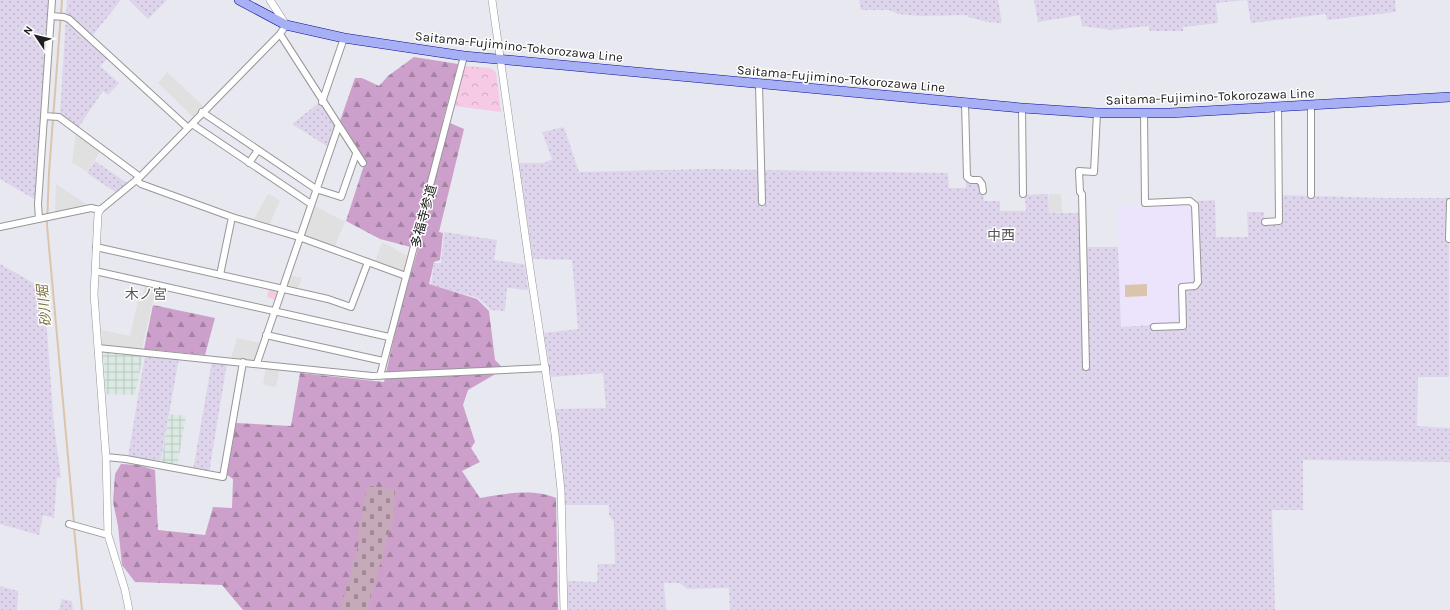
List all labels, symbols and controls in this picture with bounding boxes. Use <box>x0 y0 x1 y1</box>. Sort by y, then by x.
north arrow <box>16 16 56 56</box>
text: N <box>21 24 36 38</box>
street label: Saitama-Fujimino-Tokorozawa Line <box>414 28 624 65</box>
street label: Saitama-Fujimino-Tokorozawa Line <box>736 62 946 95</box>
street label: Saitama-Fujimino-Tokorozawa Line <box>1105 85 1315 108</box>
street label: 多福寺参道 <box>408 183 439 249</box>
district label: 中西 <box>987 227 1015 244</box>
water label: 砂川堀 <box>34 282 55 328</box>
district label: 木ノ宮 <box>125 286 167 303</box>

